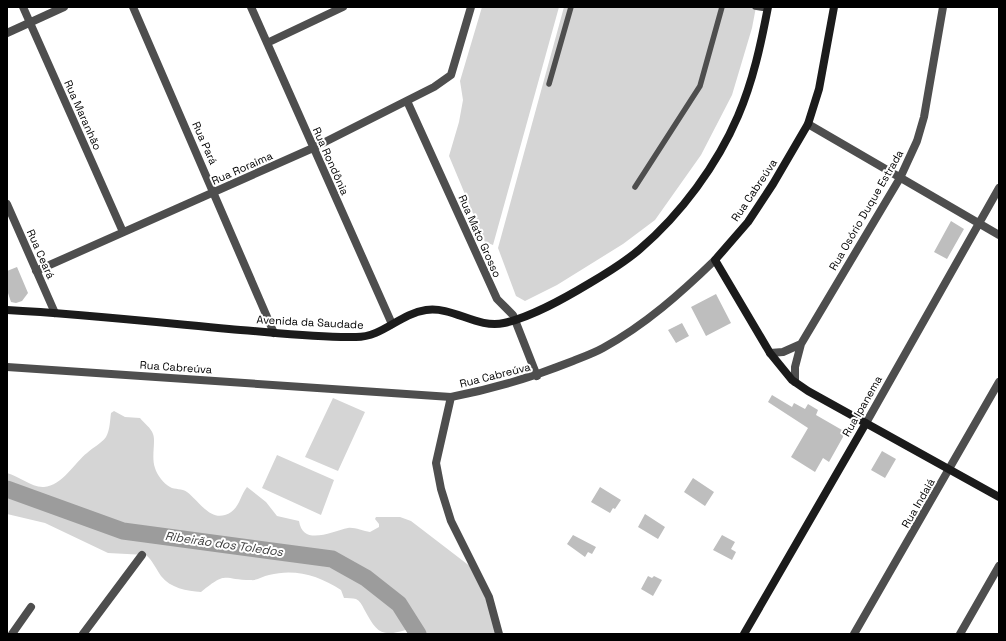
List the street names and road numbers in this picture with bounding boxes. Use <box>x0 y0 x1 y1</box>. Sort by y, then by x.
street label: Rua Maranhão <box>61 78 105 152</box>
street label: Rua Pará <box>189 119 221 167</box>
street label: Rua Rondônia <box>310 125 353 198</box>
street label: Rua Osório Duque Estrada <box>826 147 907 273</box>
street label: Rua Roraima <box>209 148 275 188</box>
street label: Rua Cabreúva <box>728 155 780 224</box>
street label: Rua Mato Grosso <box>455 192 505 280</box>
street label: Rua Ceará <box>24 227 58 282</box>
street label: Avenida da Saudade <box>256 312 364 332</box>
street label: Rua Cabreúva <box>139 357 213 377</box>
street label: Rua Cabreúva <box>458 359 533 391</box>
street label: Rua Ipanema <box>839 372 885 439</box>
street label: Rua Indaiá <box>898 475 938 530</box>

